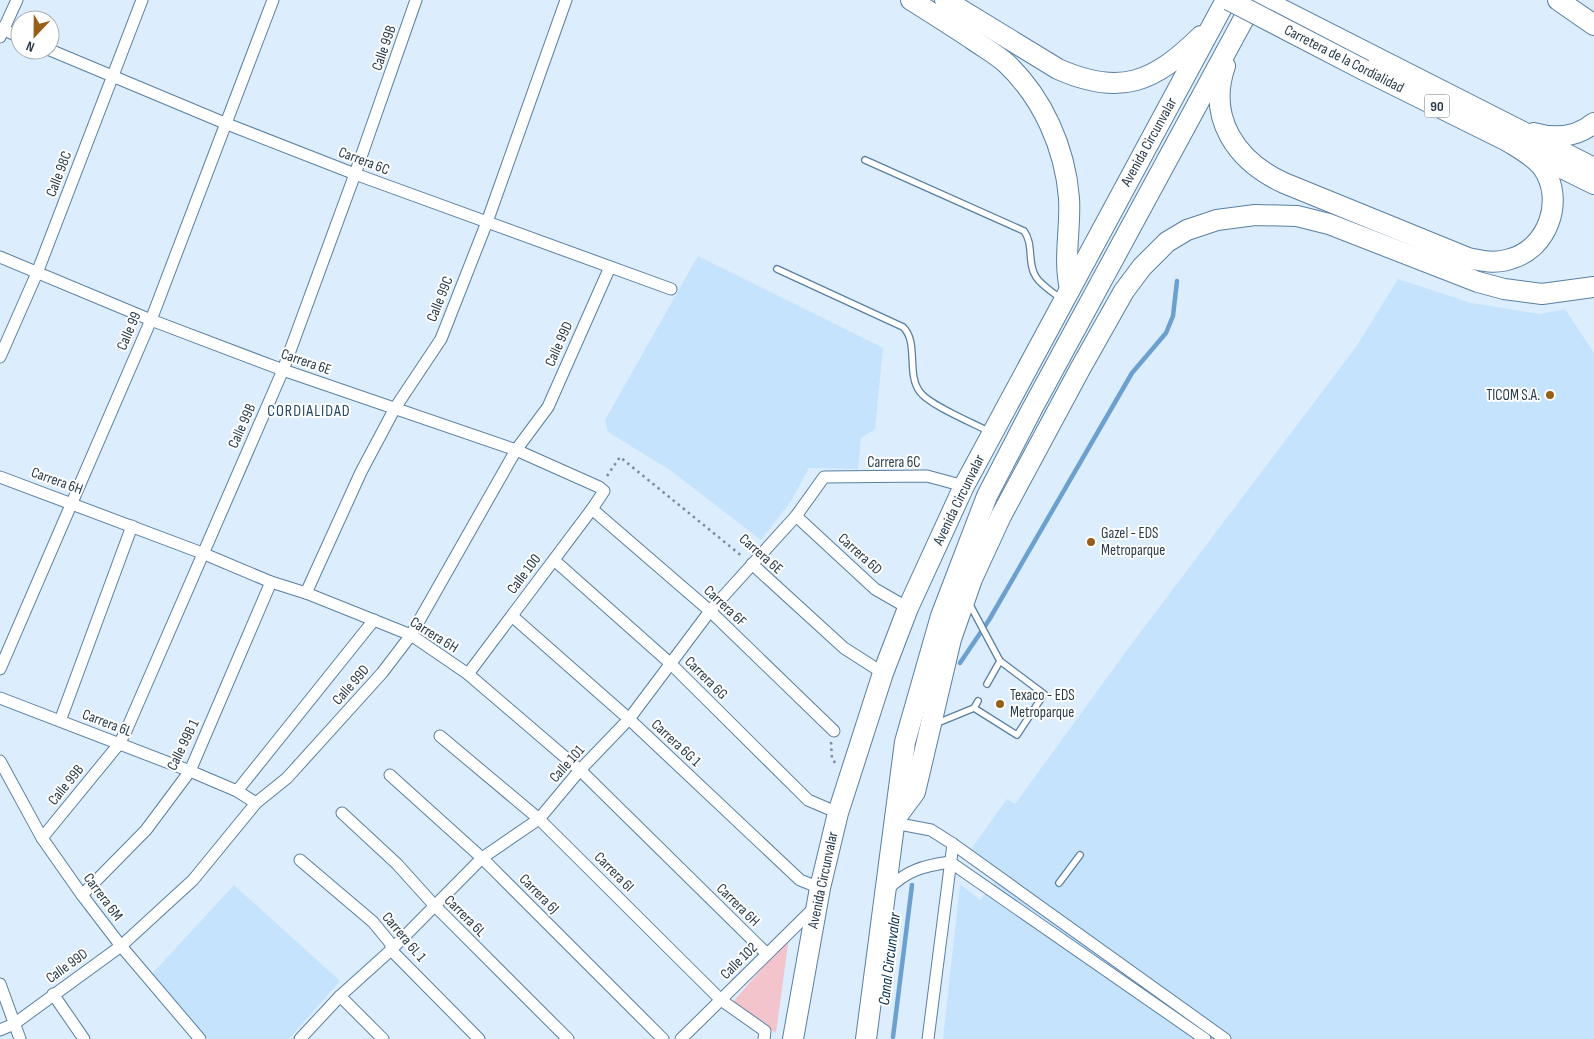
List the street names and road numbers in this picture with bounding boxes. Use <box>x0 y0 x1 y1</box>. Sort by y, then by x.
street label: Carretera de la Cordialidad <box>1281 21 1407 97</box>
street label: Calle 99B <box>367 23 401 73</box>
street label: Avenida Circunvalar <box>1116 94 1182 191</box>
road number: 90 <box>1424 94 1450 118</box>
street label: Carrera 6C <box>336 143 392 179</box>
street label: Calle 98C <box>42 149 76 199</box>
street label: Calle 99C <box>422 273 458 325</box>
street label: Calle 99 <box>112 309 146 353</box>
street label: Calle 99D <box>541 318 577 370</box>
street label: Carrera 6E <box>278 345 334 379</box>
street label: Calle 99B <box>224 400 260 451</box>
street label: Avenida Circunvalar <box>928 451 989 549</box>
street label: Carrera 6C <box>867 453 921 472</box>
street label: Carrera 6H <box>29 463 85 499</box>
street label: Carrera 6D <box>834 529 886 579</box>
street label: Carrera 6E <box>735 530 787 578</box>
street label: Calle 100 <box>503 550 545 598</box>
street label: Carrera 6F <box>700 581 751 631</box>
street label: Carrera 6H <box>406 613 462 657</box>
street label: Carrera 6G <box>680 652 732 704</box>
street label: Calle 99D <box>328 661 374 709</box>
street label: Carrera 6L <box>80 705 135 741</box>
street label: Carrera 6G 1 <box>647 715 705 771</box>
street label: Calle 99B 1 <box>163 716 204 774</box>
street label: Calle 101 <box>545 741 589 787</box>
street label: Calle 99B <box>44 761 88 809</box>
street label: Avenida Circunvalar <box>803 829 843 931</box>
street label: Carrera 6I <box>590 848 638 896</box>
street label: Carrera 6M <box>79 869 127 925</box>
street label: Carrera 6J <box>515 870 563 918</box>
street label: Carrera 6H <box>712 879 764 931</box>
street label: Carrera 6L <box>440 891 490 941</box>
street label: Carrera 6L 1 <box>378 908 431 966</box>
street label: Calle 102 <box>716 938 762 984</box>
street label: Calle 99D <box>42 944 92 988</box>

